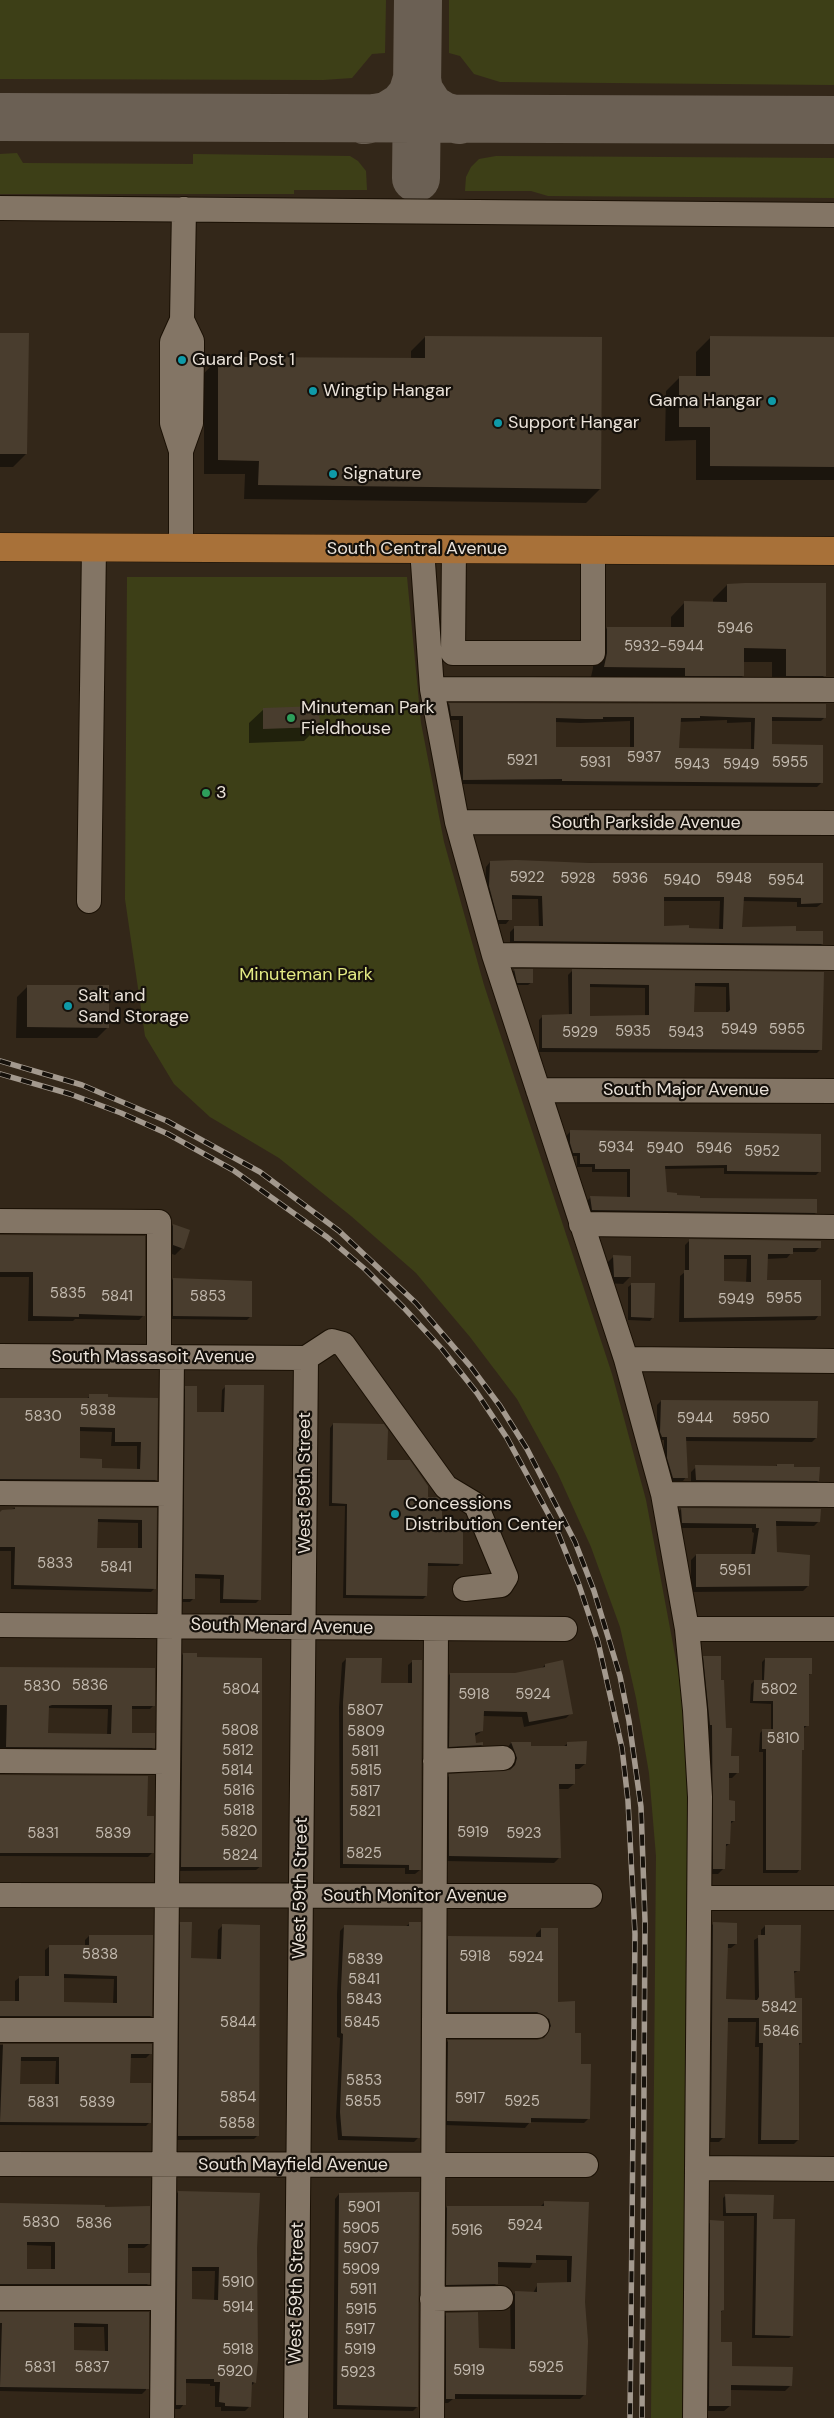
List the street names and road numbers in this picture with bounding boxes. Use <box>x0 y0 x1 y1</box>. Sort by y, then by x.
street label: South Central Avenue <box>327 538 507 560</box>
street label: South Parkside Avenue <box>551 812 741 834</box>
street label: South Major Avenue <box>603 1079 769 1101</box>
street label: South Massasoit Avenue <box>51 1346 255 1368</box>
street label: West 59th Street <box>294 1412 316 1554</box>
street label: South Menard Avenue <box>190 1615 374 1639</box>
street label: West 59th Street <box>289 1817 313 1959</box>
street label: South Monitor Avenue <box>323 1885 507 1907</box>
street label: South Mayfield Avenue <box>198 2154 388 2176</box>
street label: West 59th Street <box>285 2222 309 2364</box>

